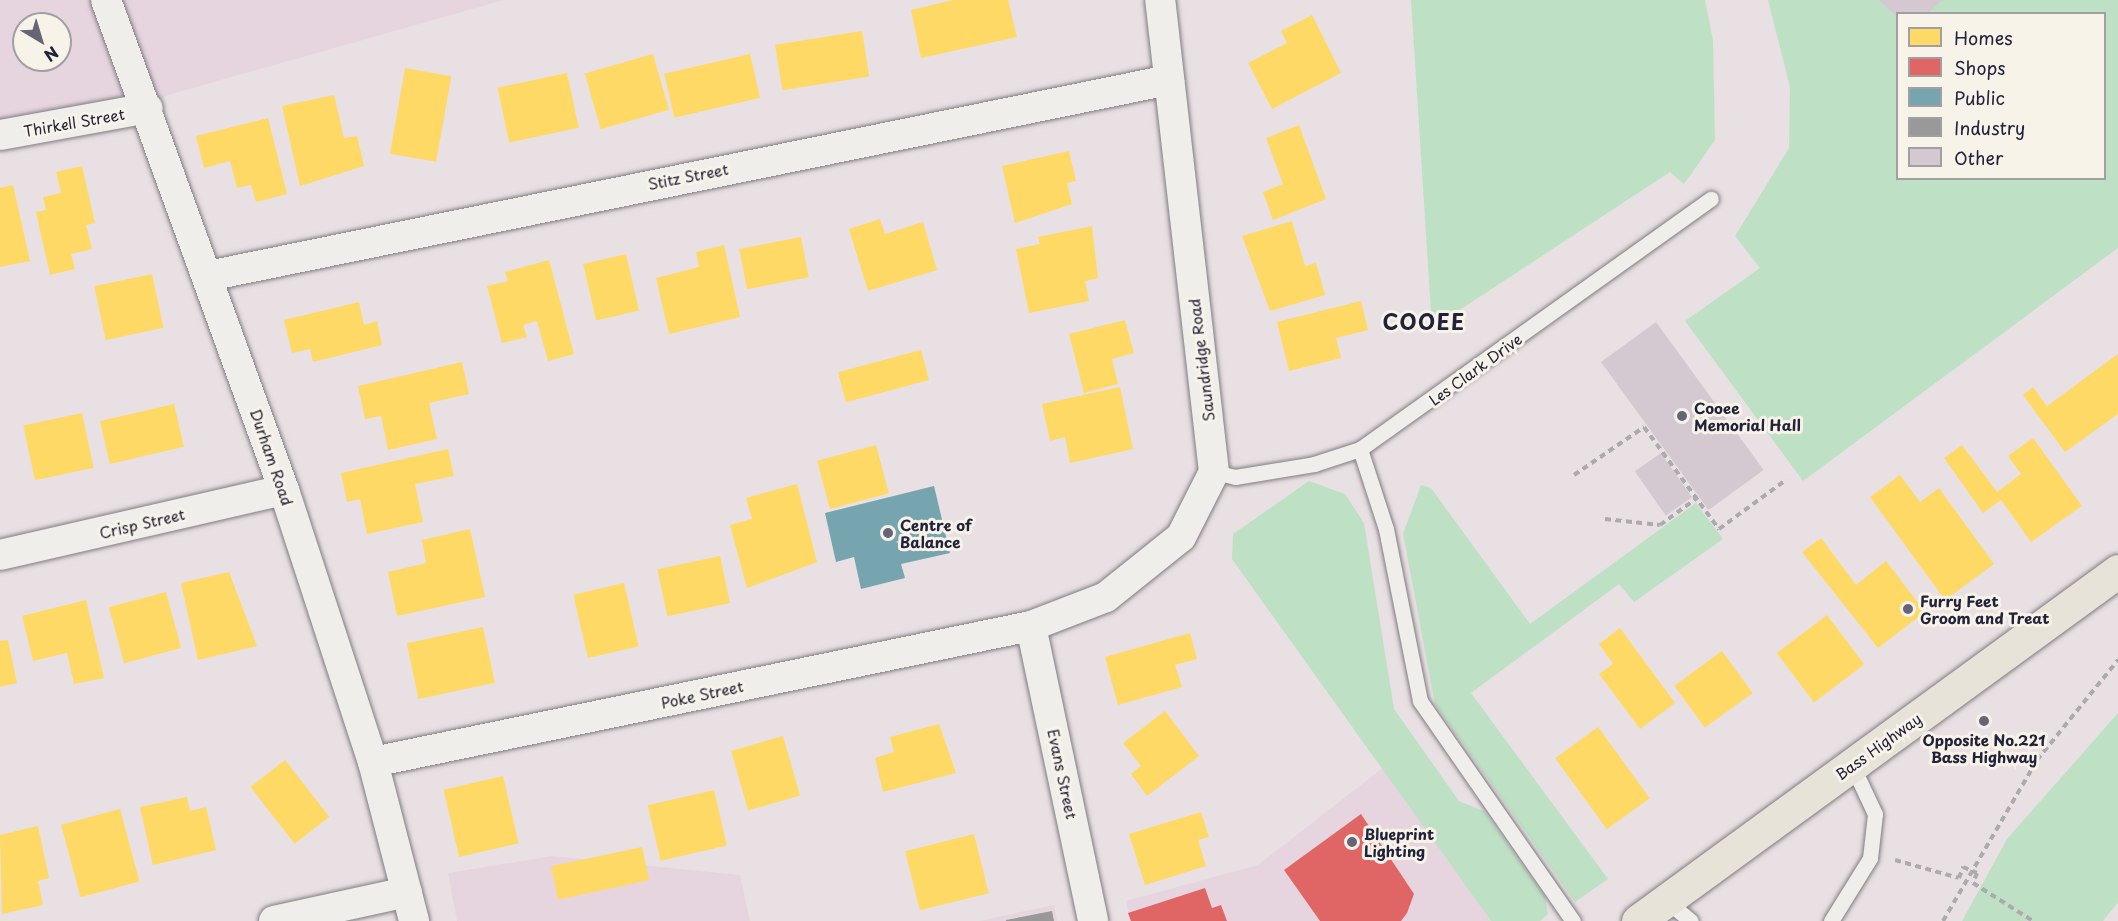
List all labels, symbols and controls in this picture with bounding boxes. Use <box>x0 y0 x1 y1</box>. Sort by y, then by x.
north arrow <box>12 12 72 72</box>
legend <box>1896 12 2106 180</box>
text: Homes <box>1954 24 2012 51</box>
text: N <box>39 41 64 68</box>
text: Shops <box>1954 54 2005 81</box>
text: Public <box>1954 84 2005 111</box>
street label: Thirkell Street <box>22 104 126 140</box>
text: Industry <box>1954 114 2025 141</box>
text: Other <box>1954 144 2003 171</box>
street label: Stitz Street <box>646 159 730 193</box>
street label: Saundridge Road <box>1185 298 1217 422</box>
district label: COOEE <box>1383 308 1465 334</box>
street label: Les Clark Drive <box>1424 329 1526 409</box>
place label: Cooee Memorial Hall <box>1694 398 1801 433</box>
street label: Durham Road <box>247 407 297 507</box>
marker: Cooee Memorial Hall <box>1675 409 1689 423</box>
street label: Crisp Street <box>97 504 187 542</box>
place label: Centre of Balance <box>900 515 972 550</box>
marker: Centre of Balance <box>881 526 895 540</box>
place label: Furry Feet Groom and Treat <box>1920 591 2051 626</box>
marker: Furry Feet Groom and Treat <box>1901 602 1915 616</box>
street label: Poke Street <box>659 676 745 712</box>
street label: Bass Highway <box>1832 709 1924 783</box>
marker: Opposite No.221 Bass Highway <box>1977 714 1991 728</box>
street label: Evans Street <box>1045 728 1081 820</box>
place label: Opposite No.221 Bass Highway <box>1922 730 2046 765</box>
place label: Blueprint Lighting <box>1364 824 1434 859</box>
marker: Blueprint Lighting <box>1345 835 1359 849</box>

